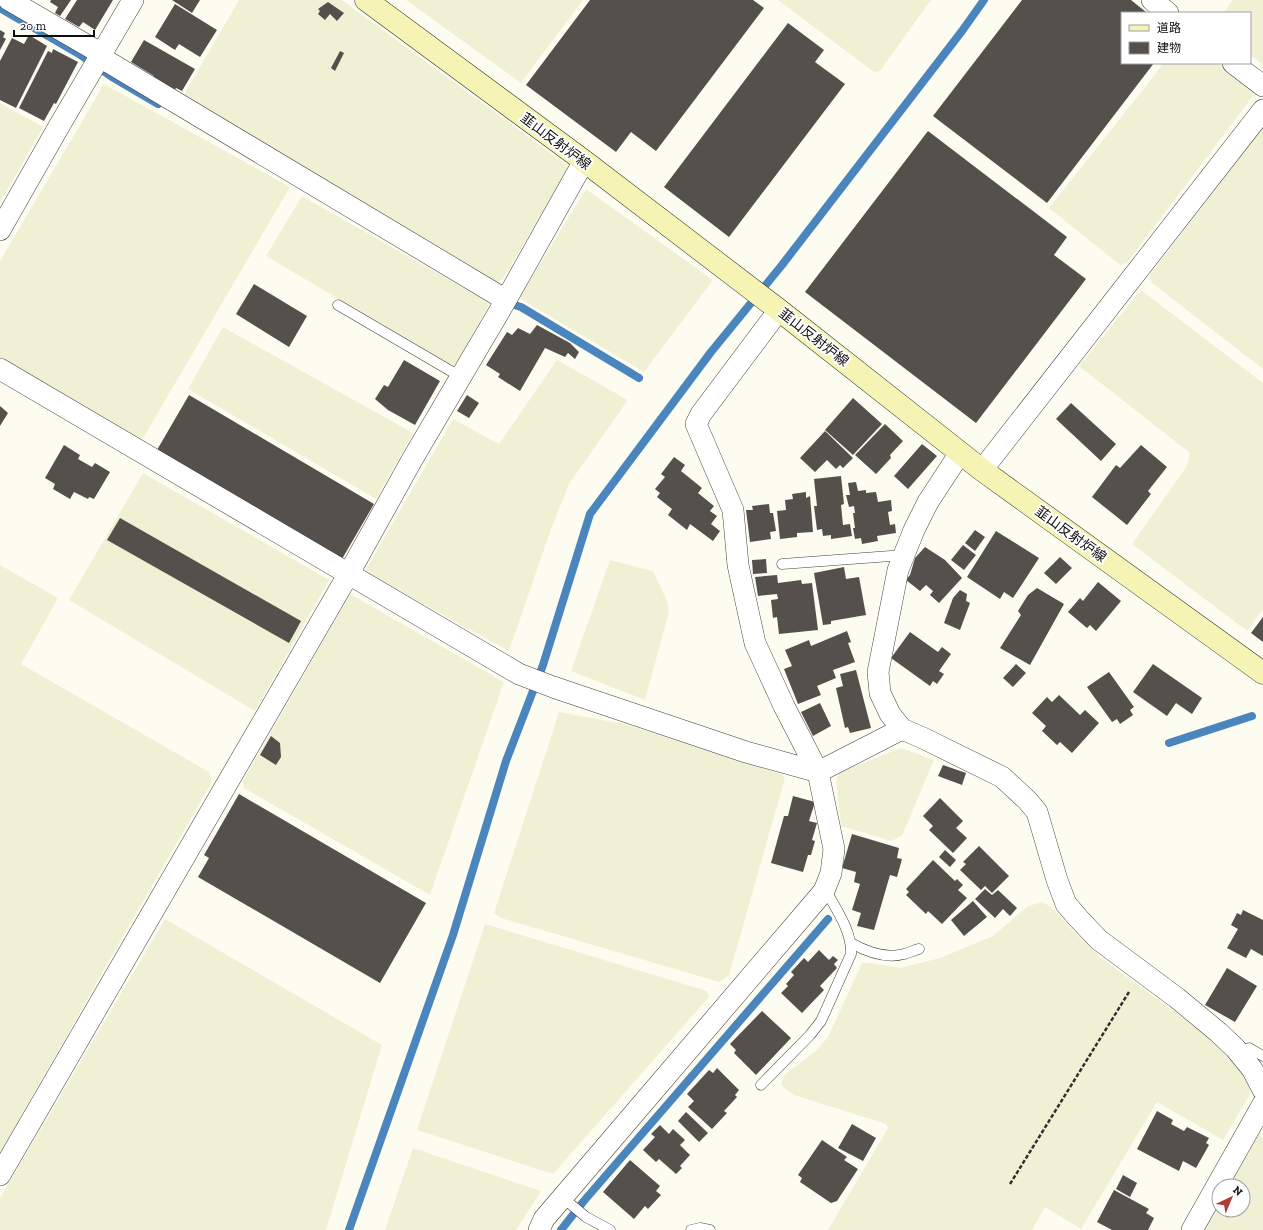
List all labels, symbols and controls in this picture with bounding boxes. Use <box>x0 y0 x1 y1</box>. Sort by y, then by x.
scale bar <box>14 12 94 38</box>
legend <box>1121 12 1251 64</box>
text: 20 m <box>20 19 47 33</box>
text: 道路 <box>1157 21 1181 35</box>
text: 建物 <box>1157 41 1181 55</box>
street label: 韮山反射炉線 <box>517 109 594 173</box>
street label: 韮山反射炉線 <box>775 305 852 370</box>
street label: 韮山反射炉線 <box>1032 503 1110 566</box>
north arrow <box>1211 1178 1251 1218</box>
text: N <box>1230 1184 1246 1199</box>

